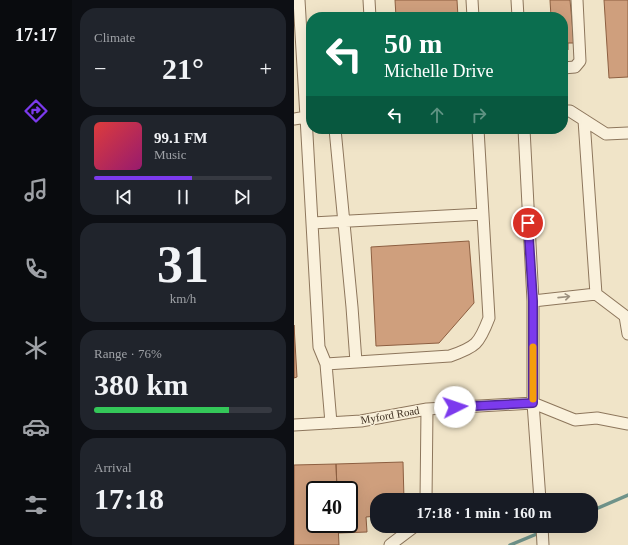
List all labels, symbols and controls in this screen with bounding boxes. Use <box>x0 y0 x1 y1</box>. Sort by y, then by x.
text: 17:17 <box>15 25 57 45</box>
icon: left <box>318 28 370 80</box>
text: 50 m <box>384 28 442 59</box>
text: Climate <box>94 30 135 45</box>
text: 21° <box>162 52 204 85</box>
text: − <box>94 56 106 81</box>
text: + <box>260 56 272 81</box>
text: Michelle Drive <box>384 61 493 81</box>
icon: directions <box>22 97 50 125</box>
icon: left <box>384 104 406 126</box>
icon: ahead <box>426 104 448 126</box>
icon: right <box>468 104 490 126</box>
text: 99.1 FM <box>154 130 207 146</box>
text: Music <box>154 147 187 162</box>
icon: music <box>22 176 50 204</box>
icon: previous <box>113 186 135 208</box>
icon: pause <box>172 186 194 208</box>
icon: next <box>231 186 253 208</box>
pin <box>511 206 545 240</box>
icon: arrive <box>517 212 539 234</box>
text: 31 <box>157 236 209 293</box>
icon: phone <box>22 255 50 283</box>
text: km/h <box>170 291 196 306</box>
one-way arrow <box>557 294 570 301</box>
icon: climate <box>22 334 50 362</box>
text: Range · 76% <box>94 346 162 361</box>
text: 380 km <box>94 368 188 401</box>
position arrow <box>434 386 476 428</box>
street label: Myford Road <box>360 404 421 426</box>
icon: car <box>22 413 50 441</box>
text: Arrival <box>94 460 132 475</box>
speed limit sign: 40 <box>306 481 358 533</box>
text: 17:18 <box>94 482 164 515</box>
icon: filters <box>22 491 50 519</box>
text: 17:18 · 1 min · 160 m <box>417 505 552 521</box>

